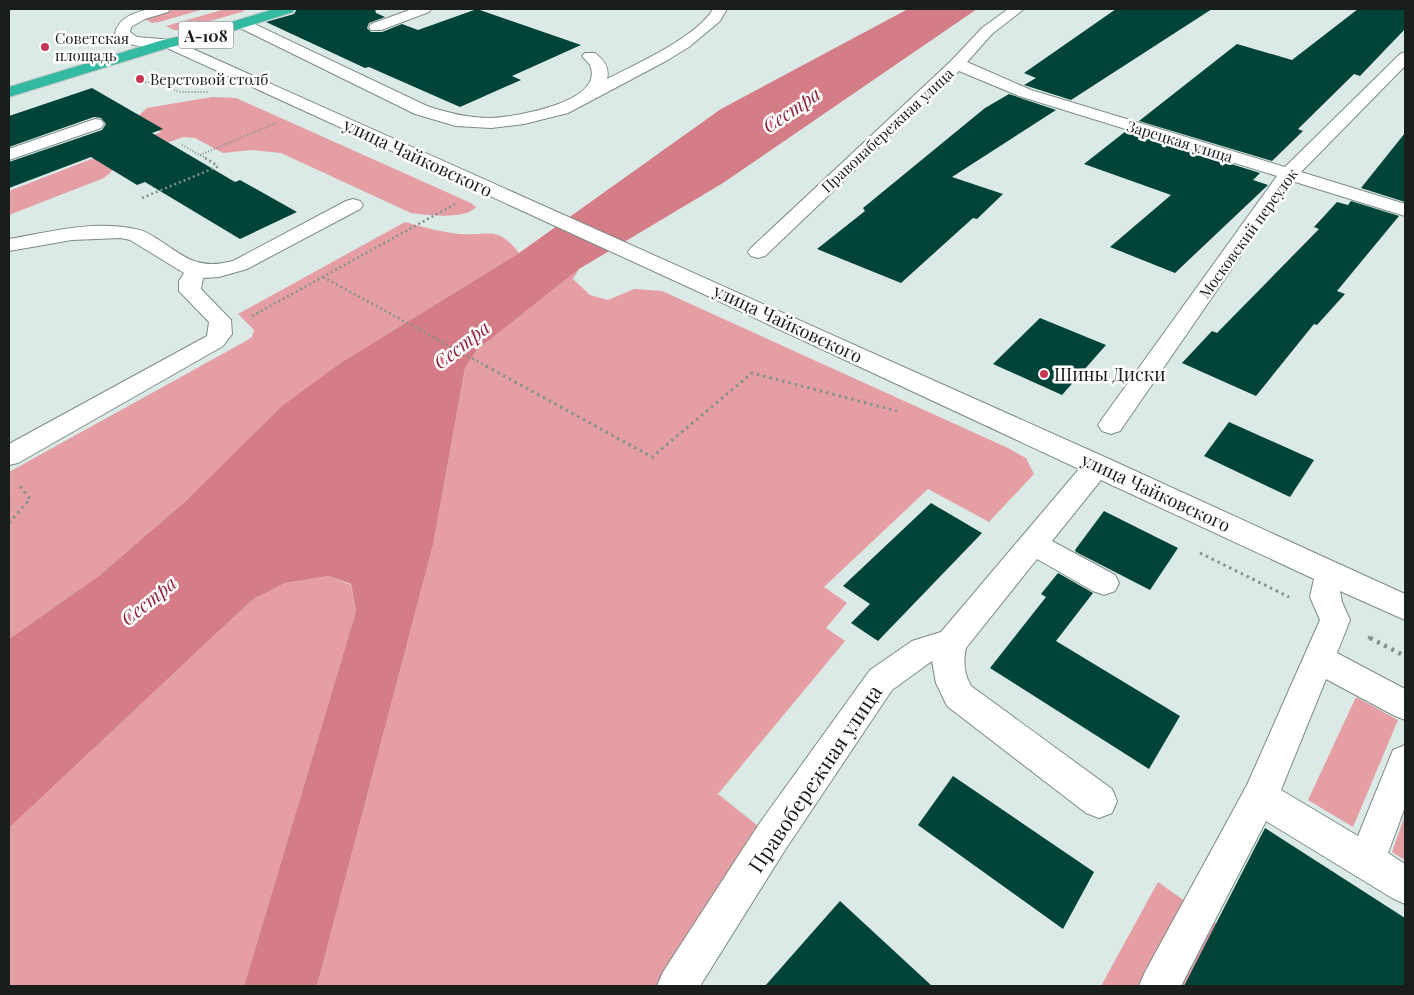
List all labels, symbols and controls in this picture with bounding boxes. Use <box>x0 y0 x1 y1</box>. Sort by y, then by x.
road number: А-108 <box>178 22 234 48</box>
place label: Советская площадь <box>55 28 129 65</box>
marker: Советская площадь <box>39 41 51 53</box>
street label: Правонабережная улица <box>816 63 958 197</box>
place label: Верстовой столб <box>150 69 269 89</box>
marker: Верстовой столб <box>134 73 146 85</box>
water label: Сестра <box>757 80 825 138</box>
street label: улица Чайковского <box>339 111 497 202</box>
street label: Зарецкая улица <box>1125 115 1236 167</box>
street label: Московский переулок <box>1194 164 1302 302</box>
street label: улица Чайковского <box>709 277 867 368</box>
water label: Сестра <box>427 314 495 374</box>
place label: Шины Диски <box>1054 362 1165 386</box>
marker: Шины Диски <box>1038 368 1050 380</box>
street label: улица Чайковского <box>1077 446 1235 537</box>
water label: Сестра <box>115 569 181 631</box>
street label: Правобережная улица <box>741 678 888 877</box>

